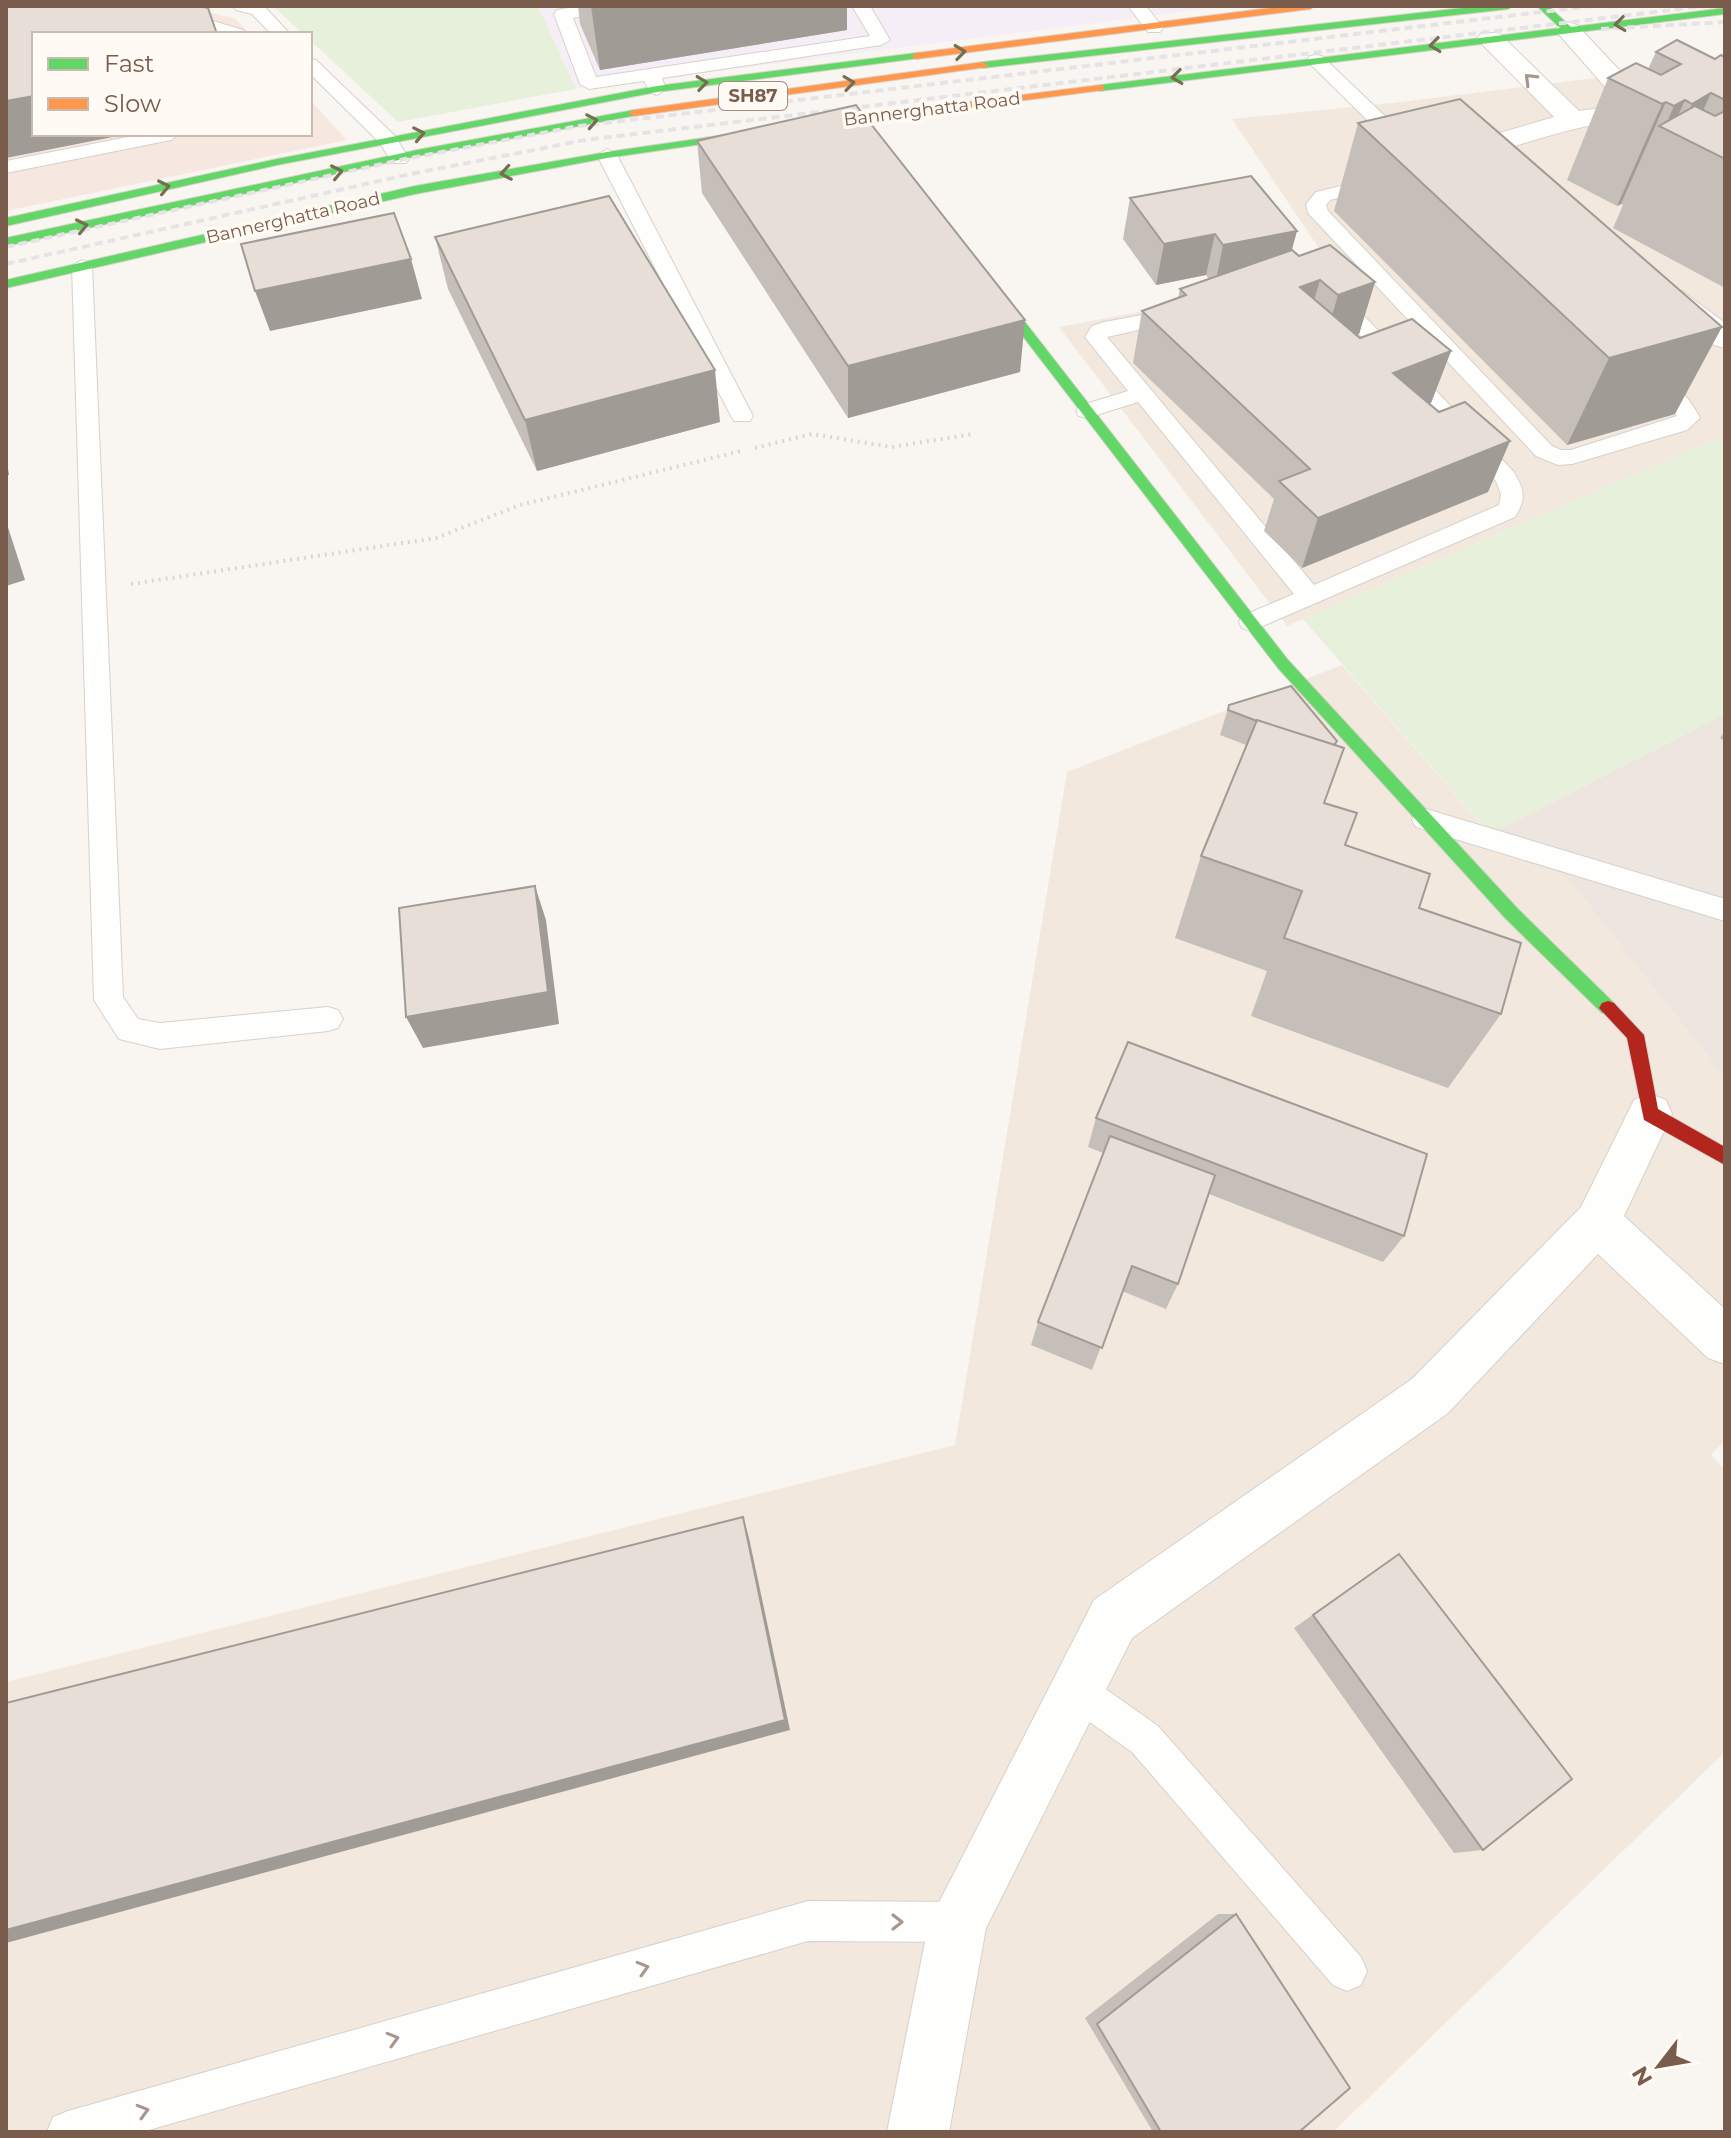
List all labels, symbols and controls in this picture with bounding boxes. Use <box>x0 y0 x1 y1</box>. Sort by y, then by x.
one-way arrow <box>1613 15 1626 32</box>
legend <box>32 32 312 136</box>
one-way arrow <box>1428 37 1441 54</box>
one-way arrow <box>954 43 967 60</box>
text: Fast <box>104 49 155 78</box>
one-way arrow <box>1170 69 1183 86</box>
one-way arrow <box>1525 74 1539 88</box>
one-way arrow <box>696 75 709 92</box>
one-way arrow <box>842 75 856 92</box>
road number: SH87 <box>719 82 787 110</box>
street label: Bannerghatta Road <box>842 87 1022 131</box>
text: Slow <box>104 89 161 118</box>
one-way arrow <box>585 113 598 130</box>
one-way arrow <box>412 127 426 144</box>
one-way arrow <box>329 164 343 181</box>
one-way arrow <box>499 164 513 181</box>
one-way arrow <box>157 179 171 196</box>
street label: Bannerghatta Road <box>204 187 382 249</box>
one-way arrow <box>75 218 89 235</box>
one-way arrow <box>891 1913 904 1931</box>
one-way arrow <box>636 1961 650 1977</box>
north arrow <box>1619 2026 1699 2106</box>
one-way arrow <box>386 2032 400 2049</box>
text: N <box>1626 2061 1658 2091</box>
one-way arrow <box>136 2103 150 2120</box>

